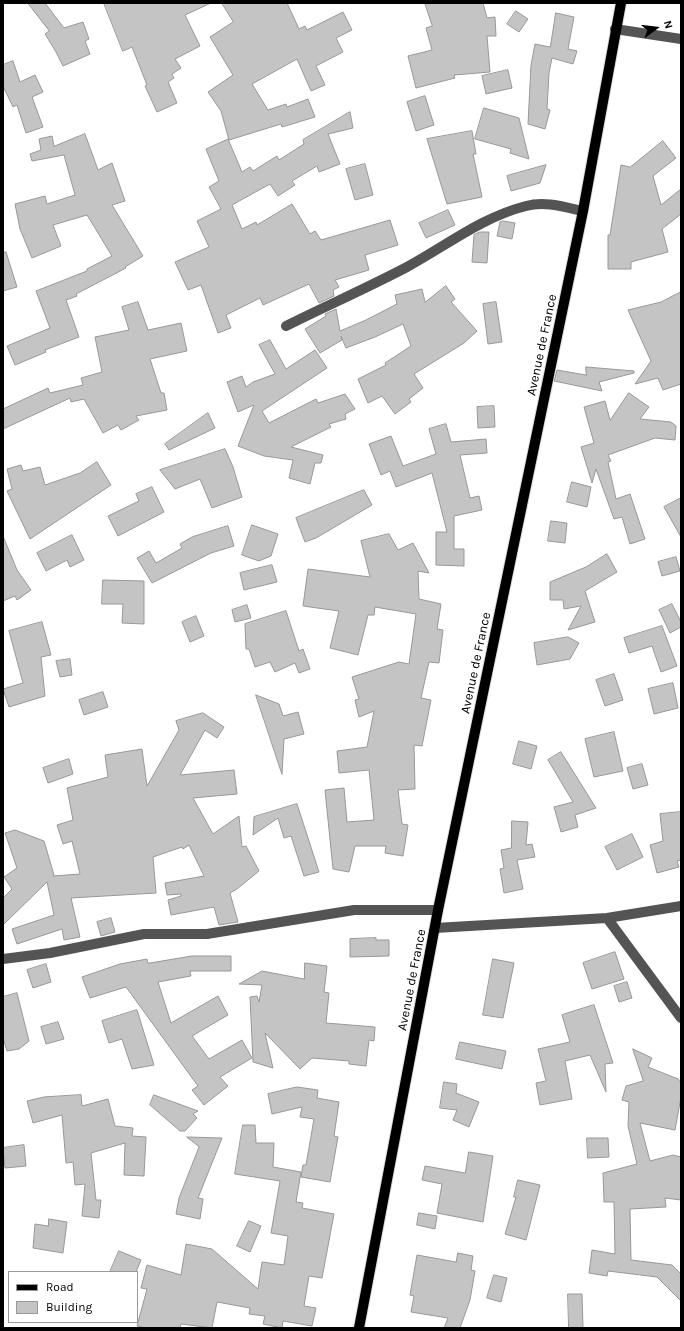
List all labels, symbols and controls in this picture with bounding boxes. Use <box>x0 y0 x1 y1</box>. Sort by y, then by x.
north arrow <box>636 8 676 48</box>
text: N <box>661 19 675 30</box>
street label: Avenue de France <box>524 293 560 397</box>
street label: Avenue de France <box>458 611 494 715</box>
street label: Avenue de France <box>394 928 430 1032</box>
legend <box>8 1271 138 1323</box>
text: Road <box>46 1280 74 1294</box>
text: Building <box>46 1300 92 1314</box>

